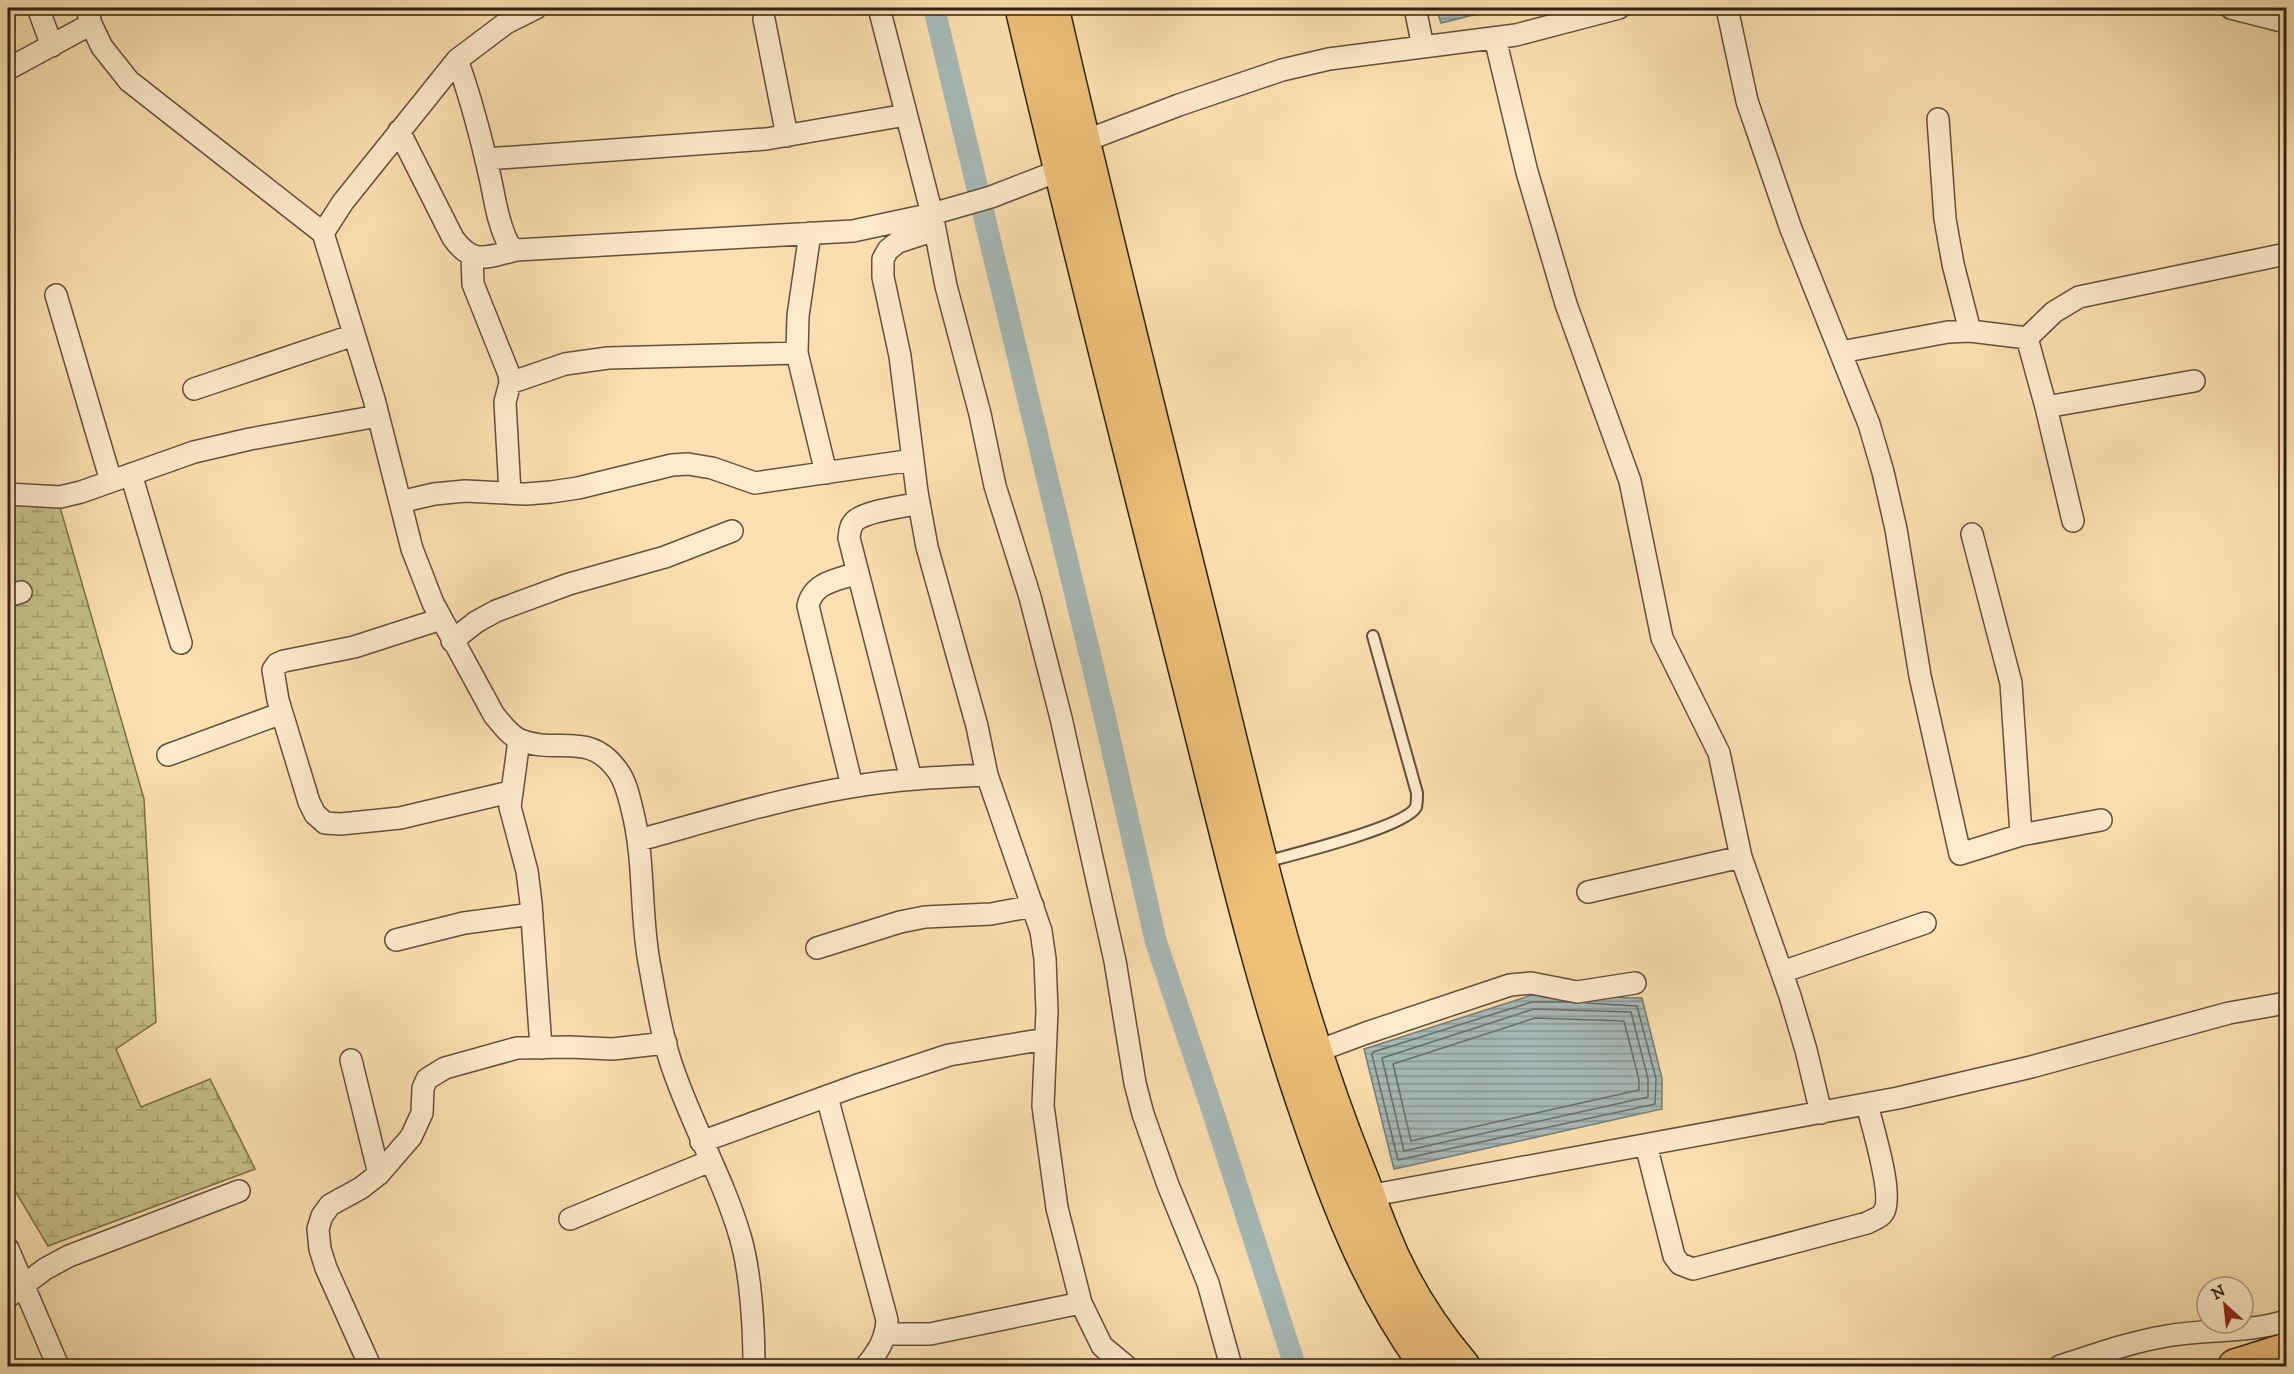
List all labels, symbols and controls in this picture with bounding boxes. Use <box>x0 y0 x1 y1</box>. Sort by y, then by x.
north arrow <box>2195 1275 2255 1335</box>
text: N <box>2208 1281 2229 1304</box>

